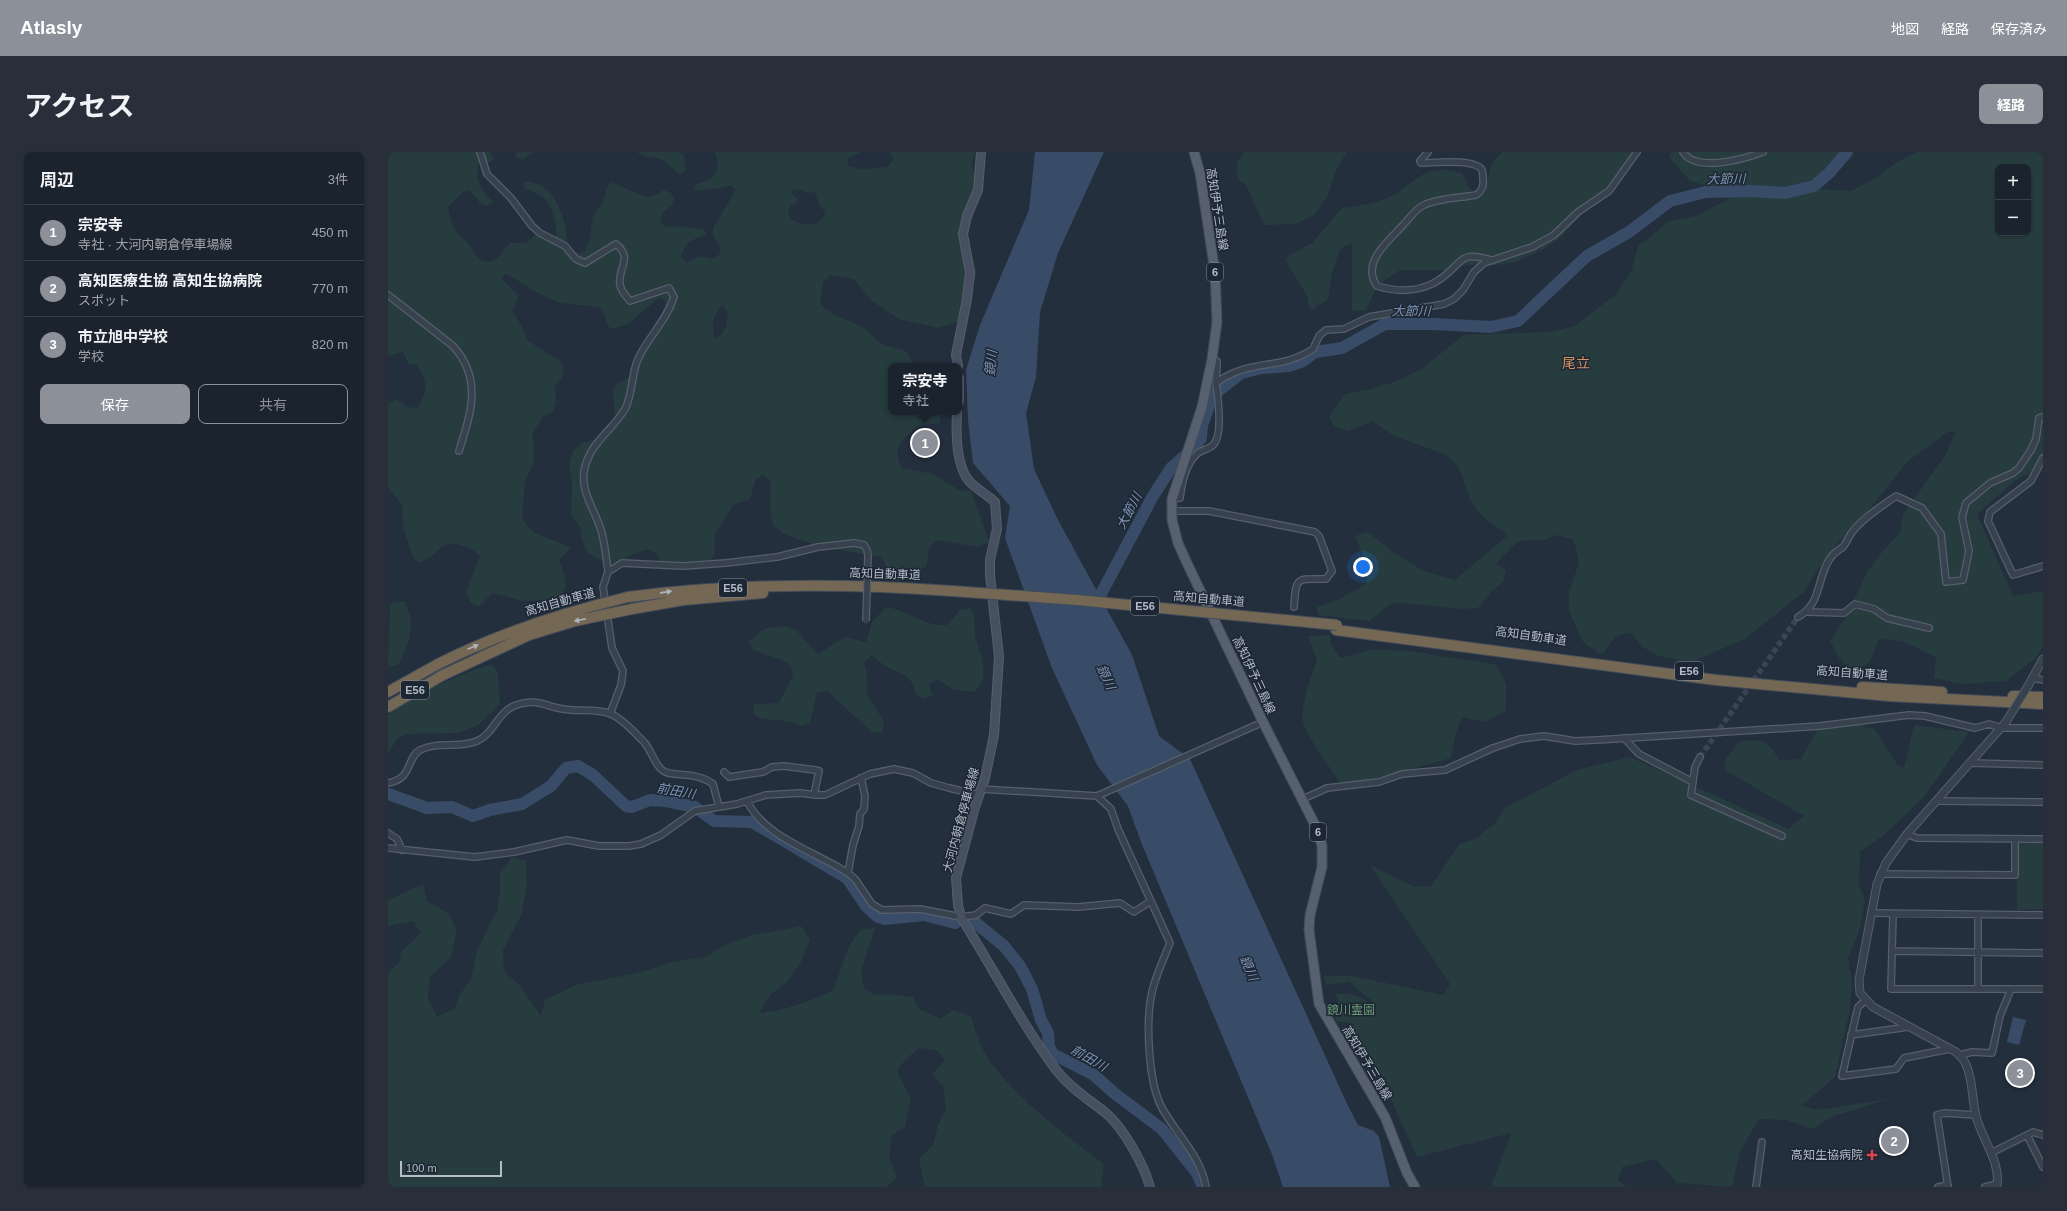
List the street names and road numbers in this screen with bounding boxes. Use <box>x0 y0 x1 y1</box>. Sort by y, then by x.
street label: 高知伊予三島線 <box>1204 166 1230 252</box>
road number: 6 <box>1207 263 1223 281</box>
street label: 高知自動車道 <box>849 566 921 582</box>
road number: E56 <box>719 579 747 597</box>
street label: 高知自動車道 <box>523 585 597 619</box>
street label: 高知自動車道 <box>1173 589 1245 609</box>
road number: E56 <box>1131 597 1159 615</box>
street label: 高知自動車道 <box>1494 624 1568 648</box>
street label: 高知伊予三島線 <box>1230 634 1278 716</box>
road number: E56 <box>1675 662 1703 680</box>
street label: 高知自動車道 <box>1816 664 1888 682</box>
road number: E56 <box>401 681 429 699</box>
street label: 大河内朝倉停車場線 <box>940 766 982 874</box>
road number: 6 <box>1310 823 1326 841</box>
street label: 高知伊予三島線 <box>1339 1023 1395 1103</box>

